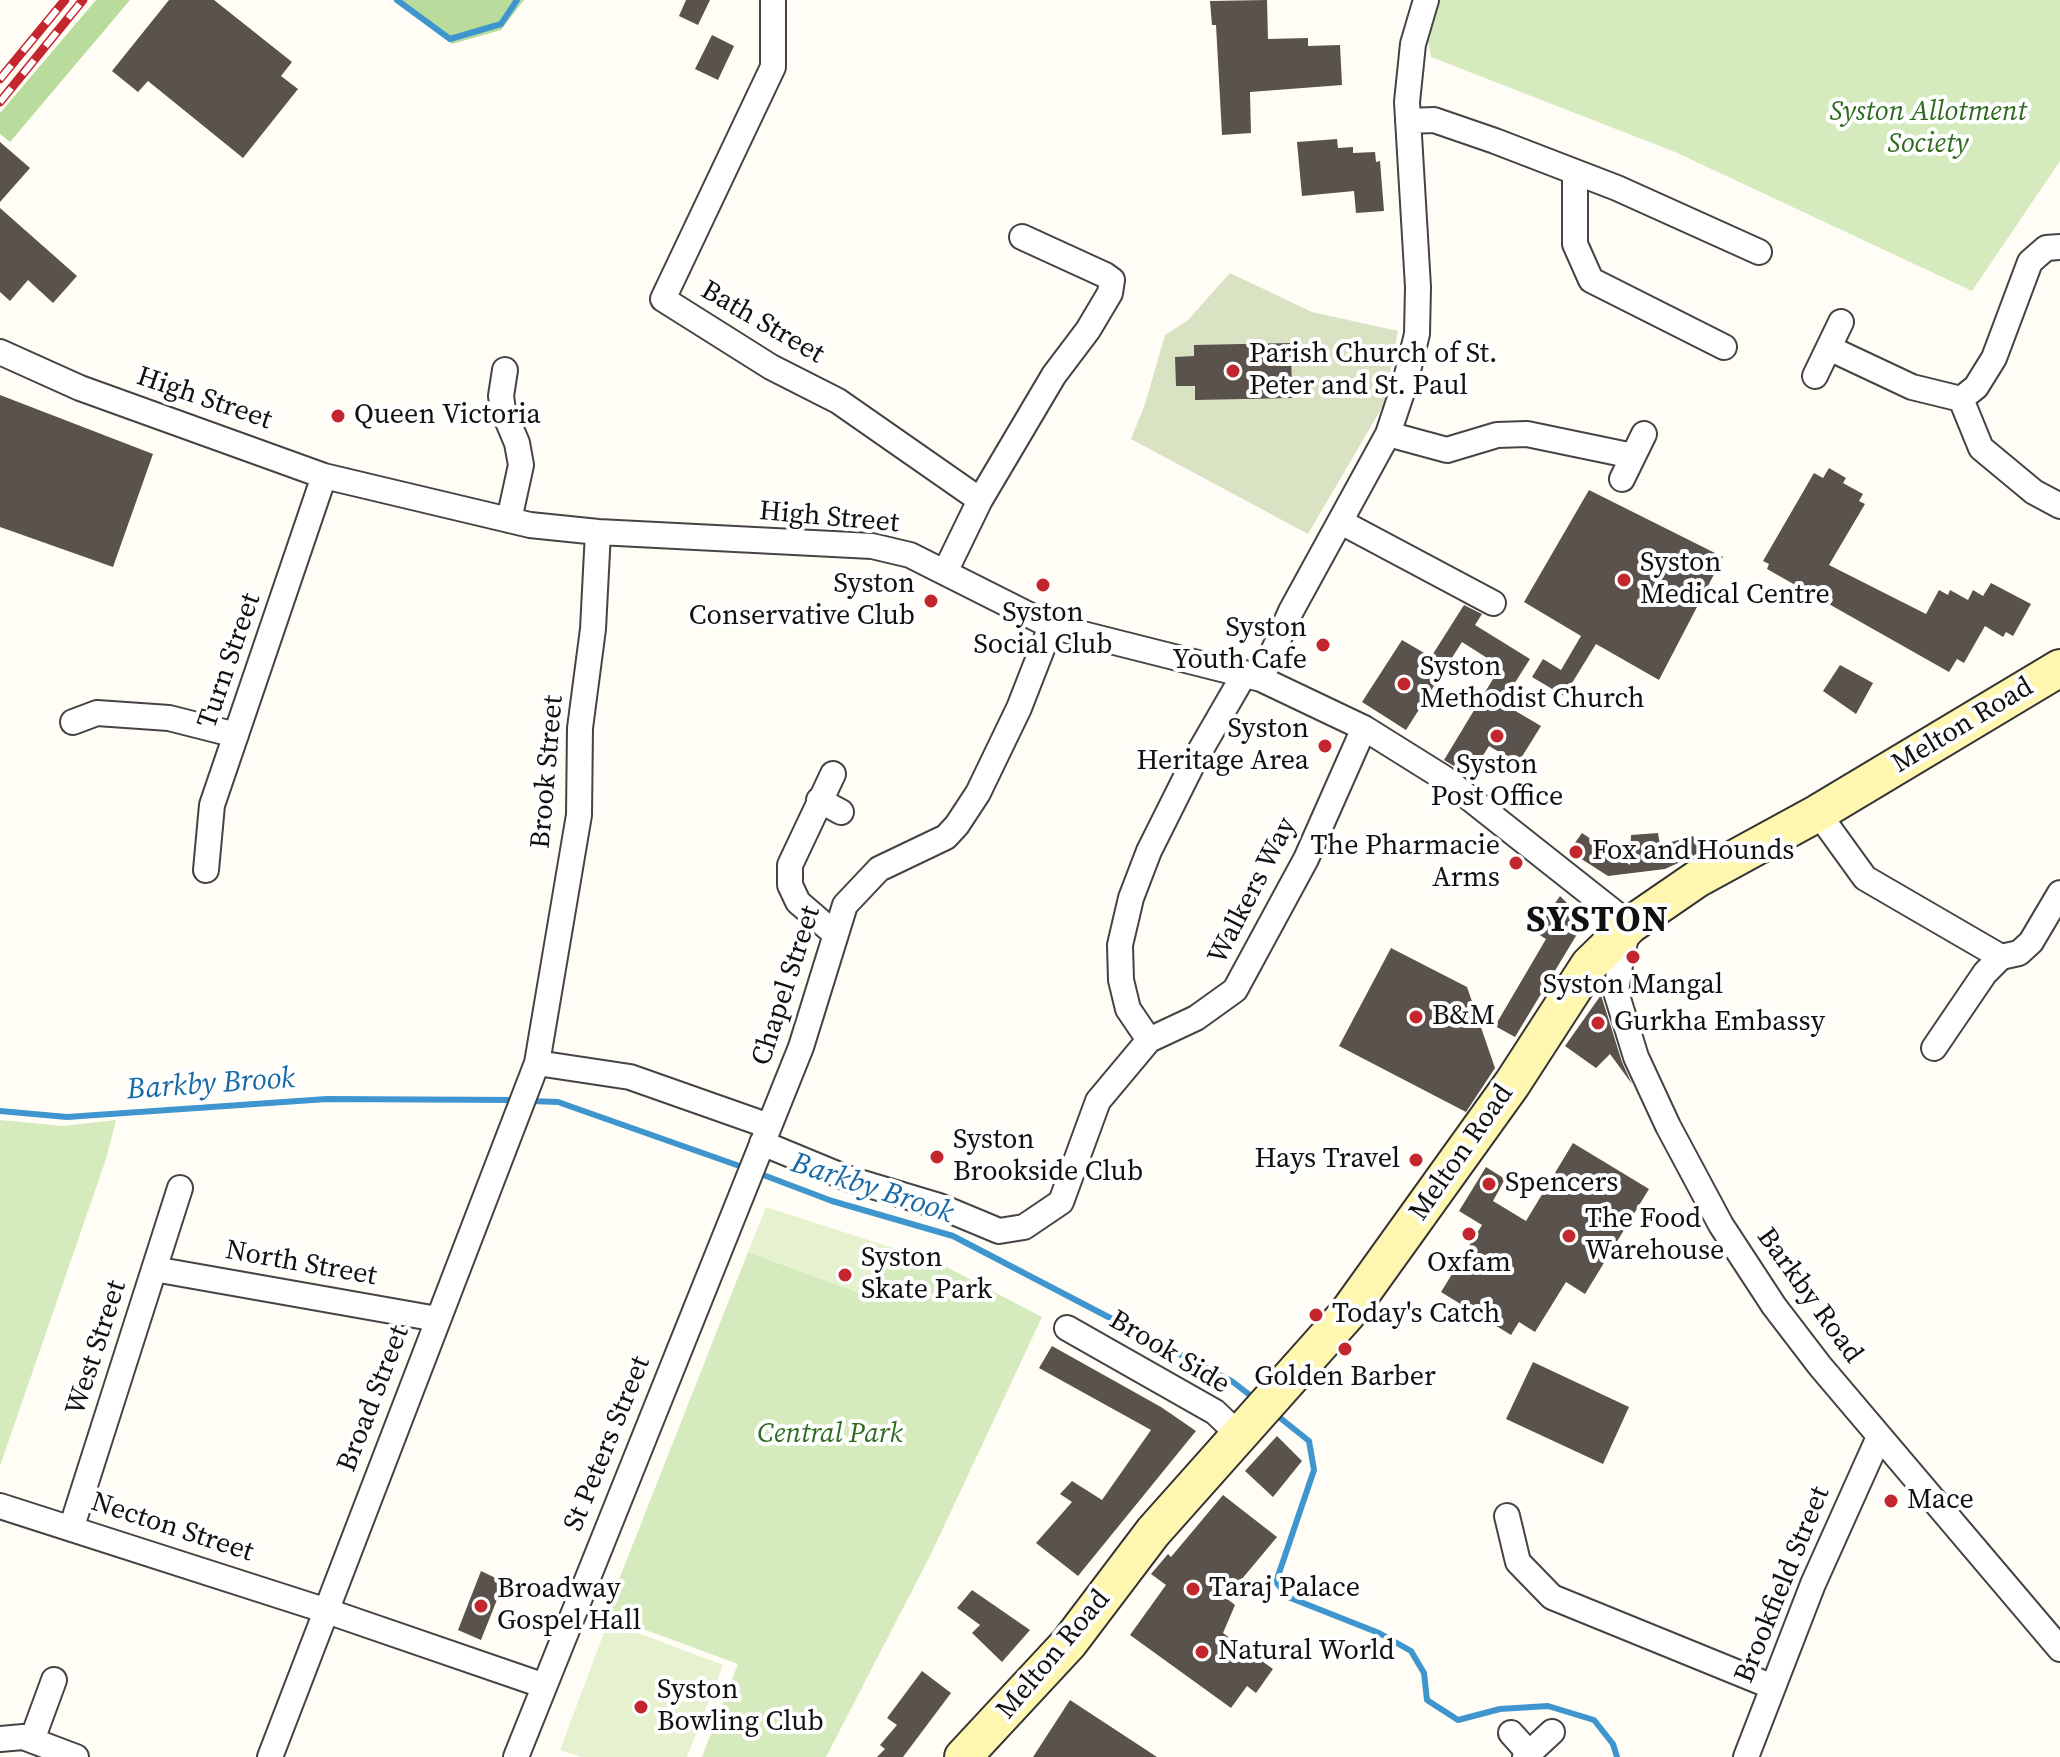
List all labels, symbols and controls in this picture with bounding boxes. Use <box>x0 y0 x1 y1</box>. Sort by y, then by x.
park label: Syston Allotment Society <box>1829 96 2027 162</box>
street label: Bath Street <box>694 274 830 372</box>
place label: Parish Church of St. Peter and St. Paul <box>1249 338 1497 404</box>
street label: High Street <box>132 360 276 438</box>
marker: Parish Church of St. Peter and St. Paul <box>1224 362 1242 380</box>
place label: Queen Victoria <box>354 399 541 433</box>
marker: Queen Victoria <box>329 407 347 425</box>
street label: High Street <box>758 495 900 541</box>
place label: Syston Medical Centre <box>1640 547 1830 613</box>
place label: Syston Conservative Club <box>689 568 915 634</box>
marker: Syston Medical Centre <box>1615 571 1633 589</box>
marker: Syston Social Club <box>1034 576 1052 594</box>
street label: Turn Street <box>191 589 269 733</box>
marker: Syston Conservative Club <box>922 592 940 610</box>
place label: Syston Social Club <box>973 597 1113 663</box>
place label: Syston Youth Cafe <box>1172 612 1307 678</box>
marker: Syston Youth Cafe <box>1314 636 1332 654</box>
place label: Syston Methodist Church <box>1420 651 1645 717</box>
street label: Melton Road <box>1886 671 2040 781</box>
marker: Syston Methodist Church <box>1395 675 1413 693</box>
street label: Brook Street <box>525 694 571 850</box>
place label: Syston Heritage Area <box>1137 713 1309 779</box>
marker: Syston Post Office <box>1488 727 1506 745</box>
marker: Syston Heritage Area <box>1316 737 1334 755</box>
place label: Syston Post Office <box>1431 749 1563 815</box>
street label: Walkers Way <box>1202 812 1304 970</box>
place label: The Pharmacie Arms <box>1310 830 1500 896</box>
place label: Fox and Hounds <box>1592 835 1795 869</box>
marker: Fox and Hounds <box>1567 843 1585 861</box>
marker: The Pharmacie Arms <box>1507 854 1525 872</box>
district label: SYSTON <box>1526 900 1670 944</box>
street label: Chapel Street <box>745 902 829 1070</box>
marker: Syston Mangal <box>1624 948 1642 966</box>
place label: Syston Mangal <box>1543 969 1723 1003</box>
place label: B&M <box>1432 1000 1495 1034</box>
place label: Gurkha Embassy <box>1614 1006 1825 1040</box>
marker: B&M <box>1407 1008 1425 1026</box>
marker: Gurkha Embassy <box>1589 1014 1607 1032</box>
water label: Barkby Brook <box>126 1061 296 1109</box>
street label: Melton Road <box>1403 1078 1521 1228</box>
place label: Syston Brookside Club <box>953 1124 1143 1190</box>
place label: Hays Travel <box>1255 1143 1400 1177</box>
water label: Barkby Brook <box>786 1146 958 1232</box>
marker: Syston Brookside Club <box>928 1148 946 1166</box>
marker: Hays Travel <box>1407 1151 1425 1169</box>
place label: Spencers <box>1505 1167 1618 1201</box>
marker: Spencers <box>1480 1175 1498 1193</box>
place label: The Food Warehouse <box>1585 1203 1724 1269</box>
street label: Barkby Road <box>1749 1222 1869 1370</box>
marker: Oxfam <box>1460 1225 1478 1243</box>
marker: The Food Warehouse <box>1560 1227 1578 1245</box>
street label: North Street <box>223 1234 379 1294</box>
place label: Syston Skate Park <box>861 1242 992 1308</box>
place label: Oxfam <box>1427 1247 1511 1281</box>
marker: Syston Skate Park <box>836 1266 854 1284</box>
street label: West Street <box>59 1277 135 1419</box>
place label: Today's Catch <box>1332 1298 1500 1332</box>
street label: Brook Side <box>1103 1304 1235 1402</box>
marker: Today's Catch <box>1307 1306 1325 1324</box>
street label: Broad Street <box>331 1321 417 1477</box>
marker: Golden Barber <box>1336 1340 1354 1358</box>
street label: St Peters Street <box>558 1352 658 1536</box>
place label: Golden Barber <box>1254 1361 1436 1395</box>
park label: Central Park <box>757 1418 903 1452</box>
street label: Brookfield Street <box>1728 1482 1838 1688</box>
place label: Mace <box>1907 1484 1974 1518</box>
street label: Necton Street <box>87 1486 257 1570</box>
marker: Mace <box>1882 1492 1900 1510</box>
place label: Taraj Palace <box>1209 1572 1360 1606</box>
place label: Broadway Gospel Hall <box>497 1573 641 1639</box>
marker: Taraj Palace <box>1184 1580 1202 1598</box>
street label: Melton Road <box>990 1584 1118 1726</box>
marker: Broadway Gospel Hall <box>472 1597 490 1615</box>
place label: Natural World <box>1218 1635 1395 1669</box>
marker: Natural World <box>1193 1643 1211 1661</box>
place label: Syston Bowling Club <box>657 1674 824 1740</box>
marker: Syston Bowling Club <box>632 1698 650 1716</box>

